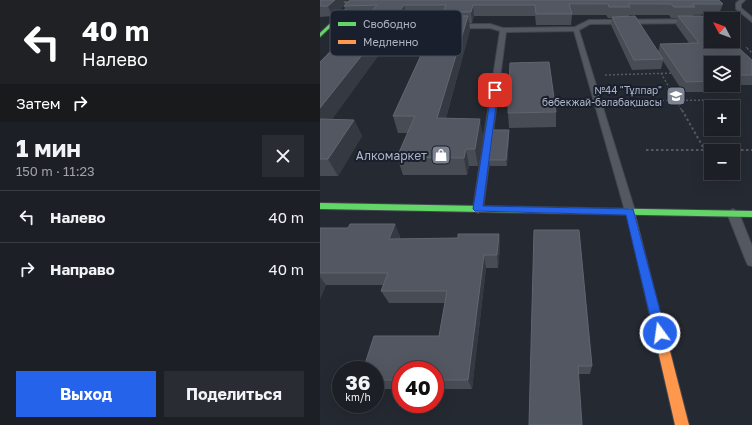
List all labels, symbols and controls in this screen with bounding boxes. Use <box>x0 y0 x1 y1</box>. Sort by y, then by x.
legend <box>330 10 462 56</box>
north arrow <box>704 12 740 48</box>
map controls <box>704 12 740 180</box>
text: 40 m <box>82 14 149 47</box>
icon: left <box>16 16 68 68</box>
text: Свободно <box>363 17 417 30</box>
text: Медленно <box>363 35 419 48</box>
text: Налево <box>82 48 148 70</box>
button: layers <box>704 56 740 92</box>
pin <box>478 73 512 107</box>
icon: arrive <box>484 79 506 101</box>
place label: №44 "Тұлпар" бөбекжай-балабақшасы <box>542 84 662 108</box>
school or university icon: №44 "Тұлпар" бөбекжай-балабақшасы <box>665 85 687 107</box>
icon: right <box>69 92 91 114</box>
text: Затем <box>16 94 61 112</box>
button: + <box>704 100 740 136</box>
text: 1 мин <box>16 133 81 162</box>
button: close <box>262 135 304 177</box>
shop icon: Алкомаркет <box>430 144 452 166</box>
button: − <box>704 144 740 180</box>
place label: Алкомаркет <box>356 148 427 163</box>
text: 150 m · 11:23 <box>16 163 95 179</box>
icon: left <box>16 206 38 228</box>
text: Налево <box>50 208 106 226</box>
text: 40 m <box>269 208 304 226</box>
icon: right <box>16 258 38 280</box>
text: Направо <box>50 260 115 278</box>
text: 40 m <box>269 260 304 278</box>
position arrow <box>639 312 681 354</box>
speed limit sign: 40 <box>392 361 444 413</box>
text: 36 <box>346 370 370 394</box>
button: Выход <box>16 371 156 417</box>
button: Поделиться <box>164 371 304 417</box>
text: km/h <box>345 391 371 403</box>

